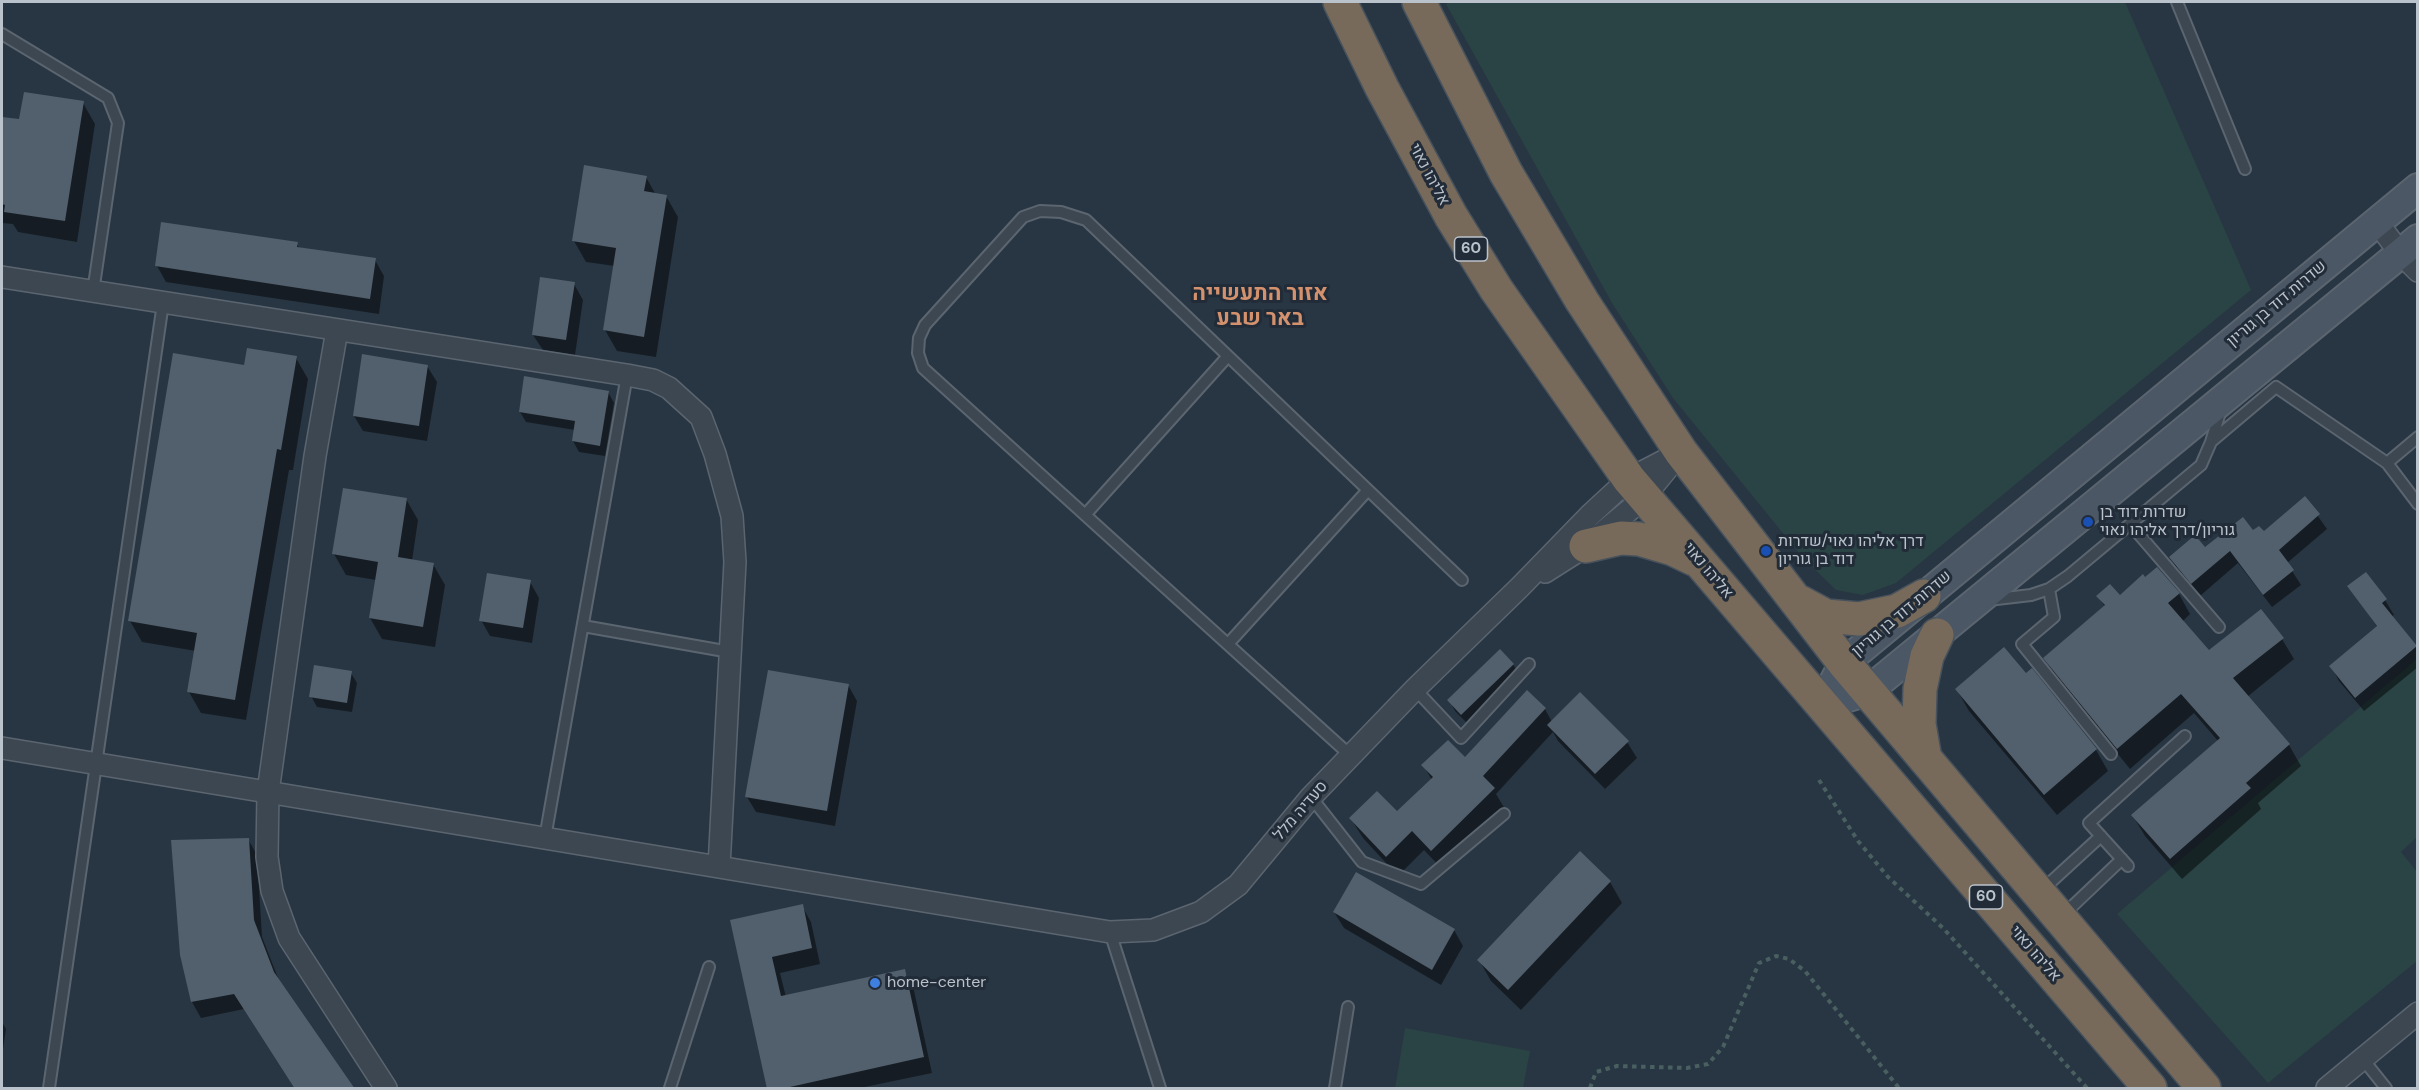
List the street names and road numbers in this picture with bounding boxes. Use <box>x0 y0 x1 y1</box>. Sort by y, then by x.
street label: אליהו נאוי <box>1405 141 1453 209</box>
road number: 60 <box>1454 237 1488 261</box>
street label: שדרות דוד בן גוריון <box>2223 257 2331 351</box>
street label: אליהו נאוי <box>1679 539 1737 603</box>
street label: שדרות דוד בן גוריון <box>1848 567 1956 661</box>
street label: סעדיה מלל <box>1270 777 1332 845</box>
road number: 60 <box>1970 885 2002 909</box>
street label: אליהו נאוי <box>2006 922 2064 986</box>

